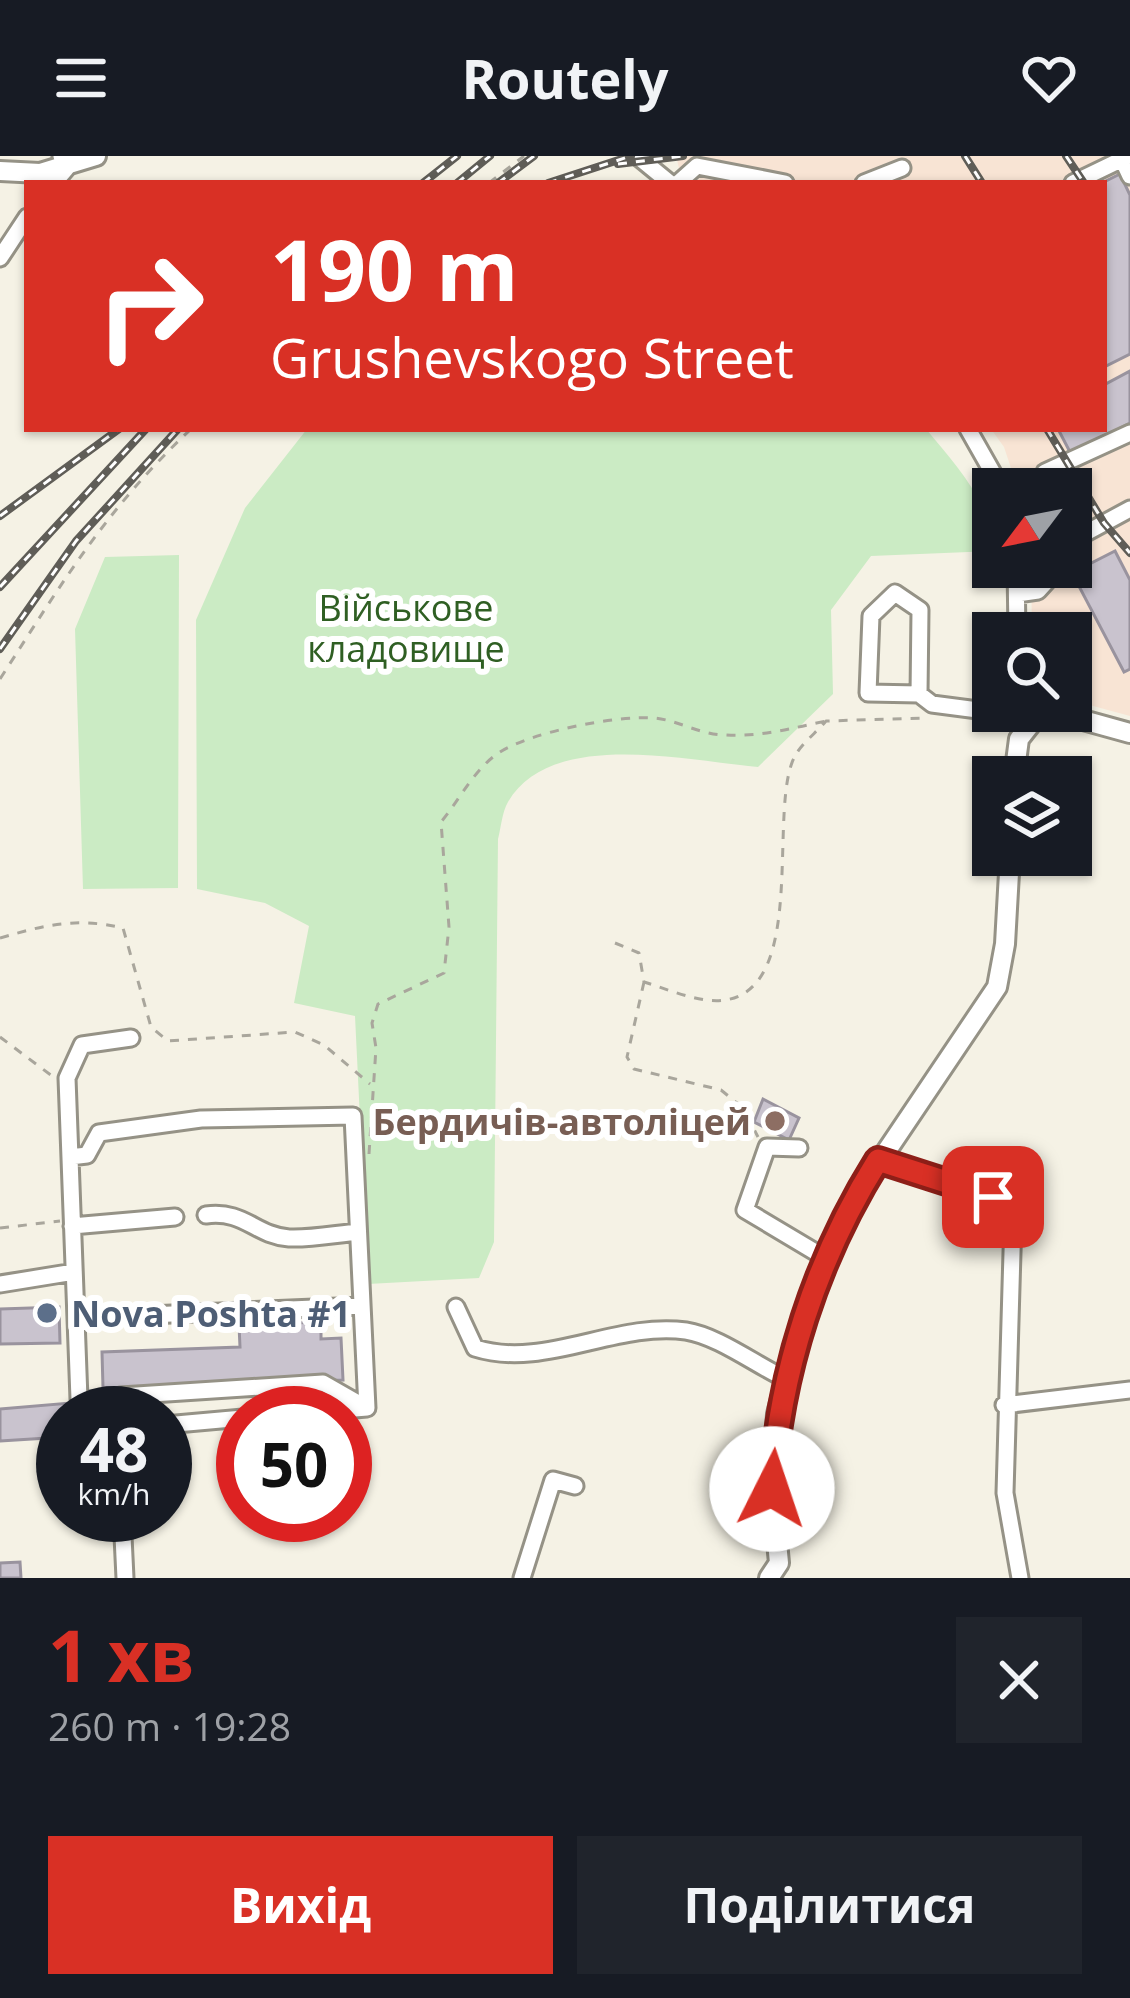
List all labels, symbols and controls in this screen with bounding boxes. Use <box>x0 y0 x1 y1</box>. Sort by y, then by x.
text: Routely <box>461 41 669 115</box>
icon: menu <box>48 45 114 111</box>
icon: heart <box>1016 45 1082 111</box>
text: 190 m <box>270 211 518 326</box>
icon: right <box>72 228 228 384</box>
text: Grushevskogo Street <box>270 320 794 394</box>
north arrow <box>972 468 1092 588</box>
map controls <box>972 468 1092 876</box>
park label: Військове кладовище <box>307 583 505 673</box>
button: search <box>972 612 1092 732</box>
button: layers <box>972 756 1092 876</box>
place label: Бердичів-автоліцей <box>373 1097 751 1146</box>
marker: Бердичів-автоліцей <box>762 1108 788 1134</box>
pin <box>942 1146 1044 1248</box>
icon: arrive <box>960 1164 1026 1230</box>
place label: Nova Poshta #1 <box>71 1289 351 1338</box>
marker: Nova Poshta #1 <box>34 1300 60 1326</box>
speed limit sign: 50 <box>216 1386 372 1542</box>
text: 48 <box>80 1408 148 1490</box>
position arrow <box>709 1426 835 1552</box>
text: km/h <box>78 1473 150 1514</box>
text: 1 хв <box>48 1605 195 1703</box>
button: close <box>956 1617 1082 1743</box>
text: 260 m · 19:28 <box>48 1699 291 1752</box>
button: Вихід <box>48 1836 553 1974</box>
button: Поділитися <box>577 1836 1082 1974</box>

